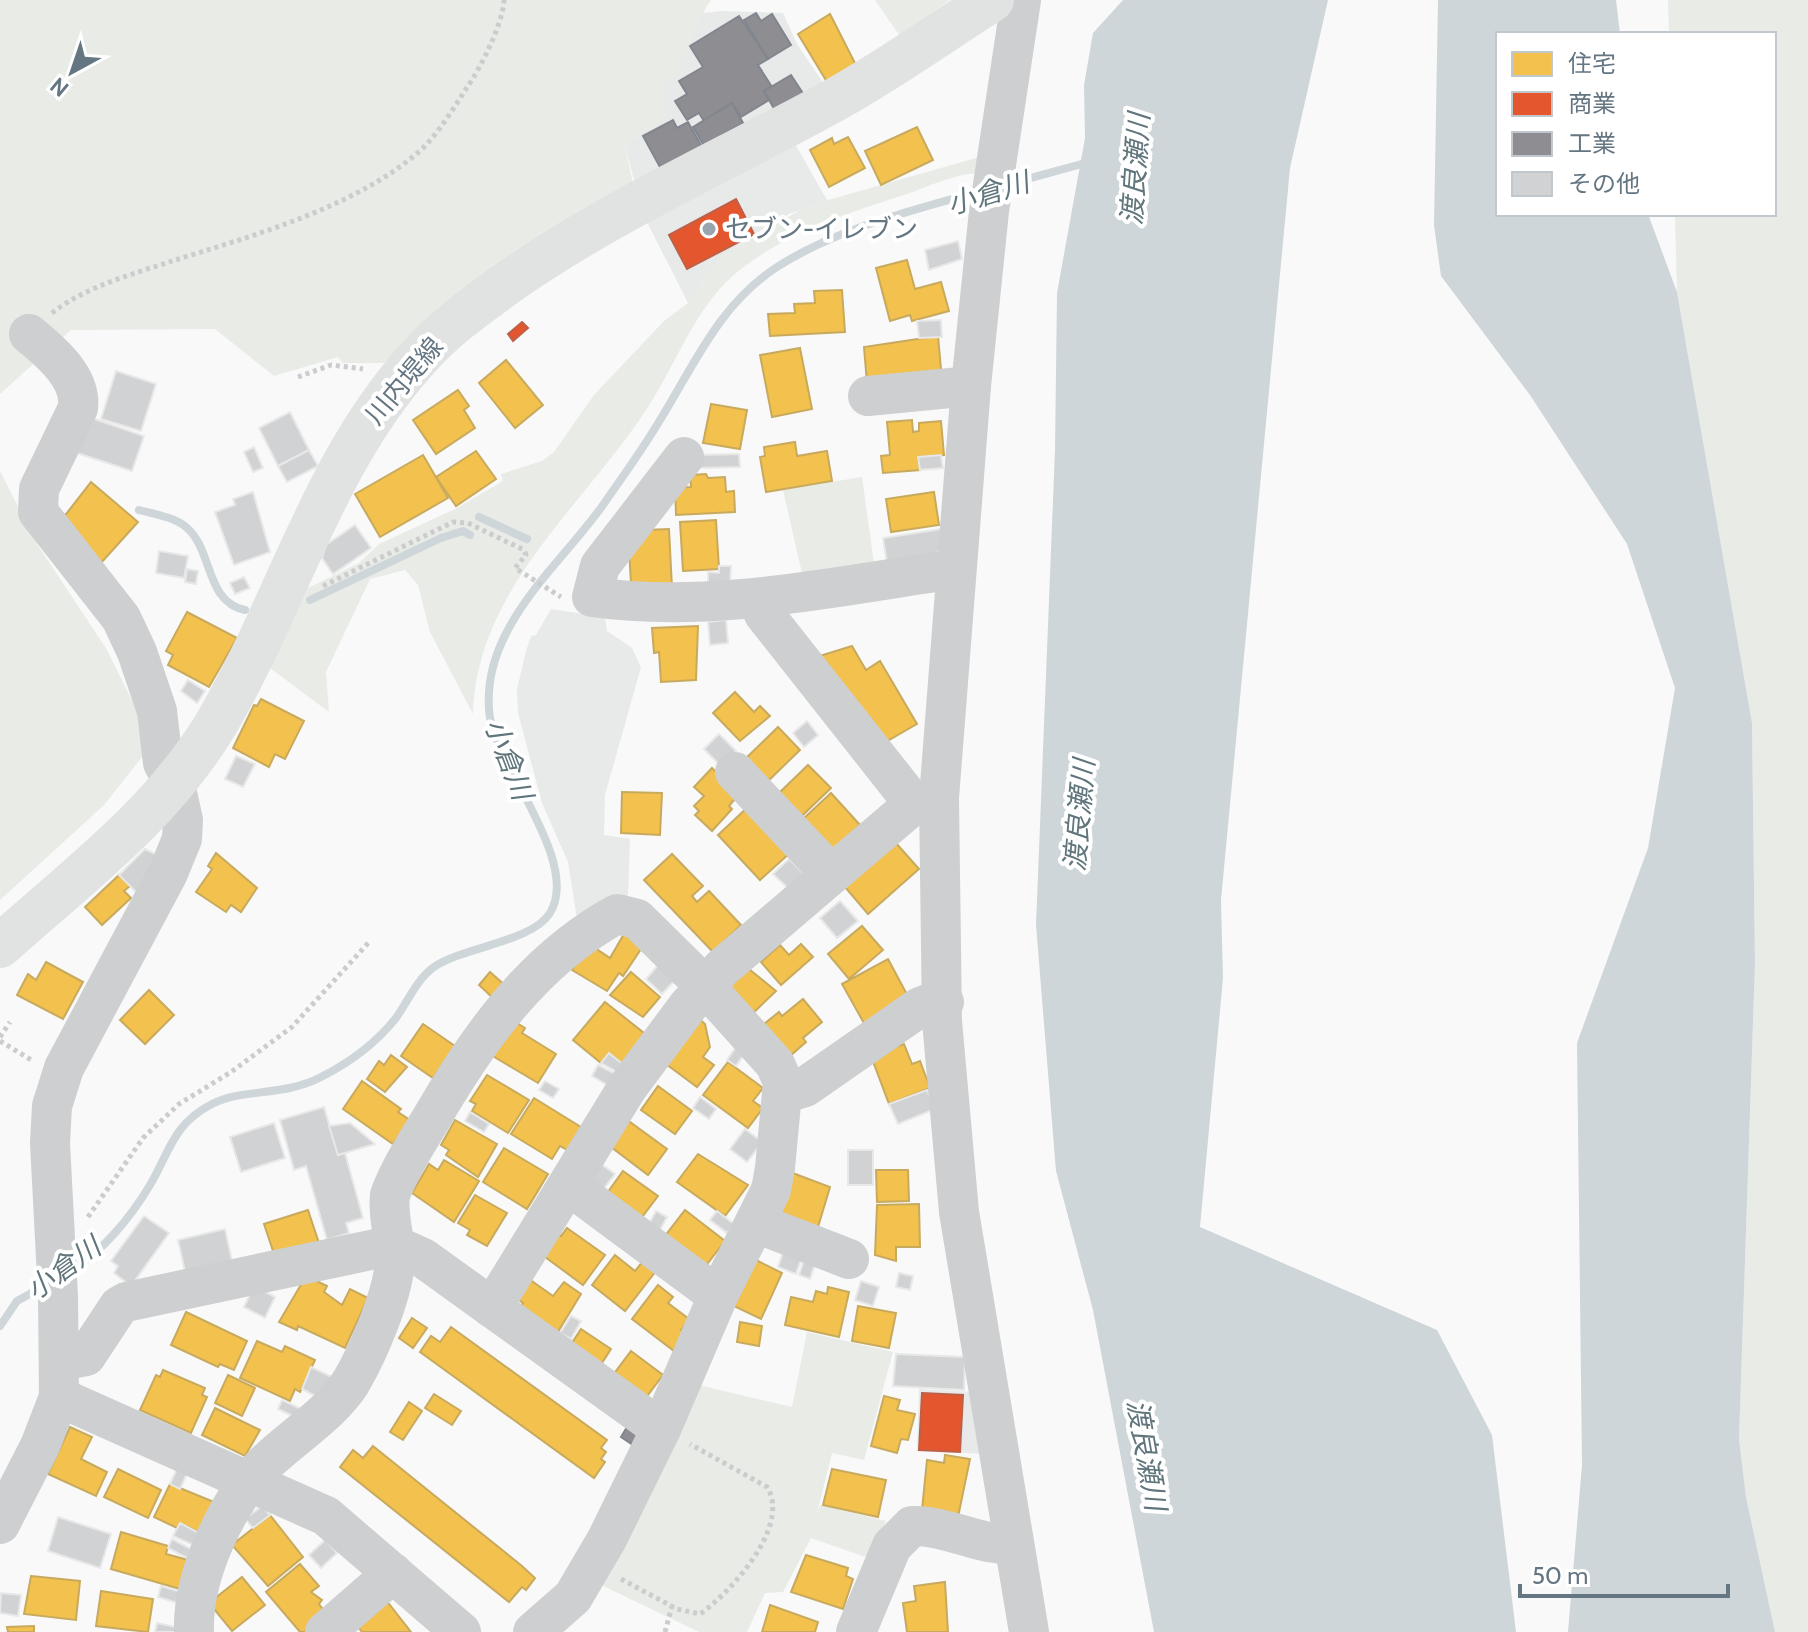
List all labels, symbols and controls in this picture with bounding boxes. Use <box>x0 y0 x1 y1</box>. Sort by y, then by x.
north arrow <box>32 32 112 112</box>
legend <box>1496 32 1776 216</box>
text: 住宅 <box>1568 49 1616 78</box>
text: N <box>45 72 74 102</box>
text: 商業 <box>1568 89 1616 118</box>
water label: 渡良瀬川 <box>1114 109 1156 226</box>
text: 工業 <box>1568 129 1616 158</box>
water label: 小倉川 <box>943 164 1036 222</box>
text: その他 <box>1568 169 1640 198</box>
place label: セブン-イレブン <box>725 213 918 245</box>
marker: セブン-イレブン <box>700 220 718 238</box>
street label: 川内堤線 <box>358 331 450 431</box>
water label: 小倉川 <box>478 714 541 807</box>
water label: 渡良瀬川 <box>1057 755 1101 872</box>
water label: 小倉川 <box>19 1228 109 1306</box>
water label: 渡良瀬川 <box>1121 1397 1174 1516</box>
scale bar <box>1520 1548 1728 1598</box>
text: 50 m <box>1532 1561 1588 1590</box>

